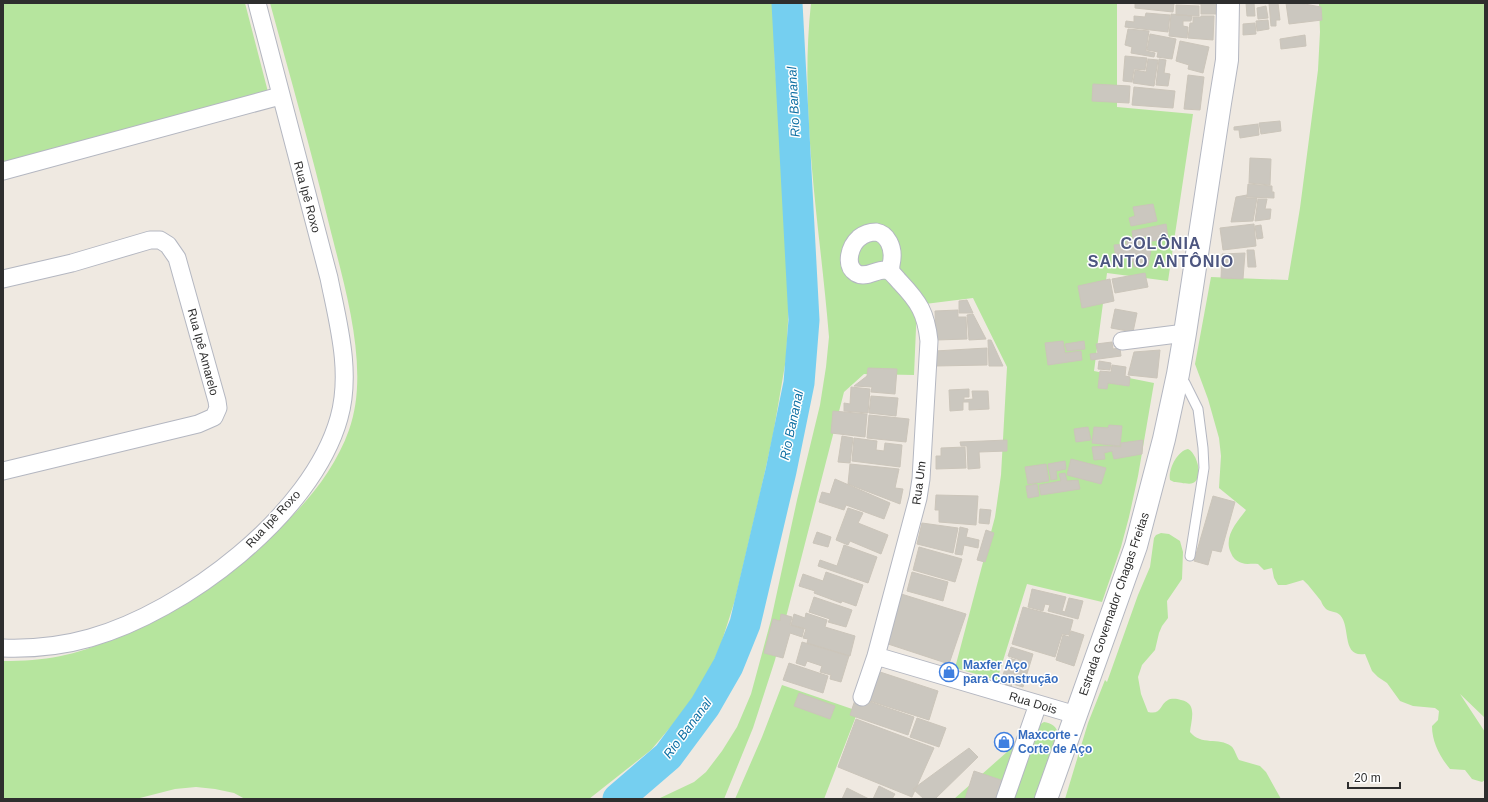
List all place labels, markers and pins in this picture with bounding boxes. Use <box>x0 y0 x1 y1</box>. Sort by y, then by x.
place label: Maxfer Aço para Construção <box>963 658 1058 686</box>
shop icon: Maxfer Aço para Construção <box>938 661 960 683</box>
place label: Maxcorte - Corte de Aço <box>1018 728 1092 756</box>
shop icon: Maxcorte - Corte de Aço <box>993 731 1015 753</box>

